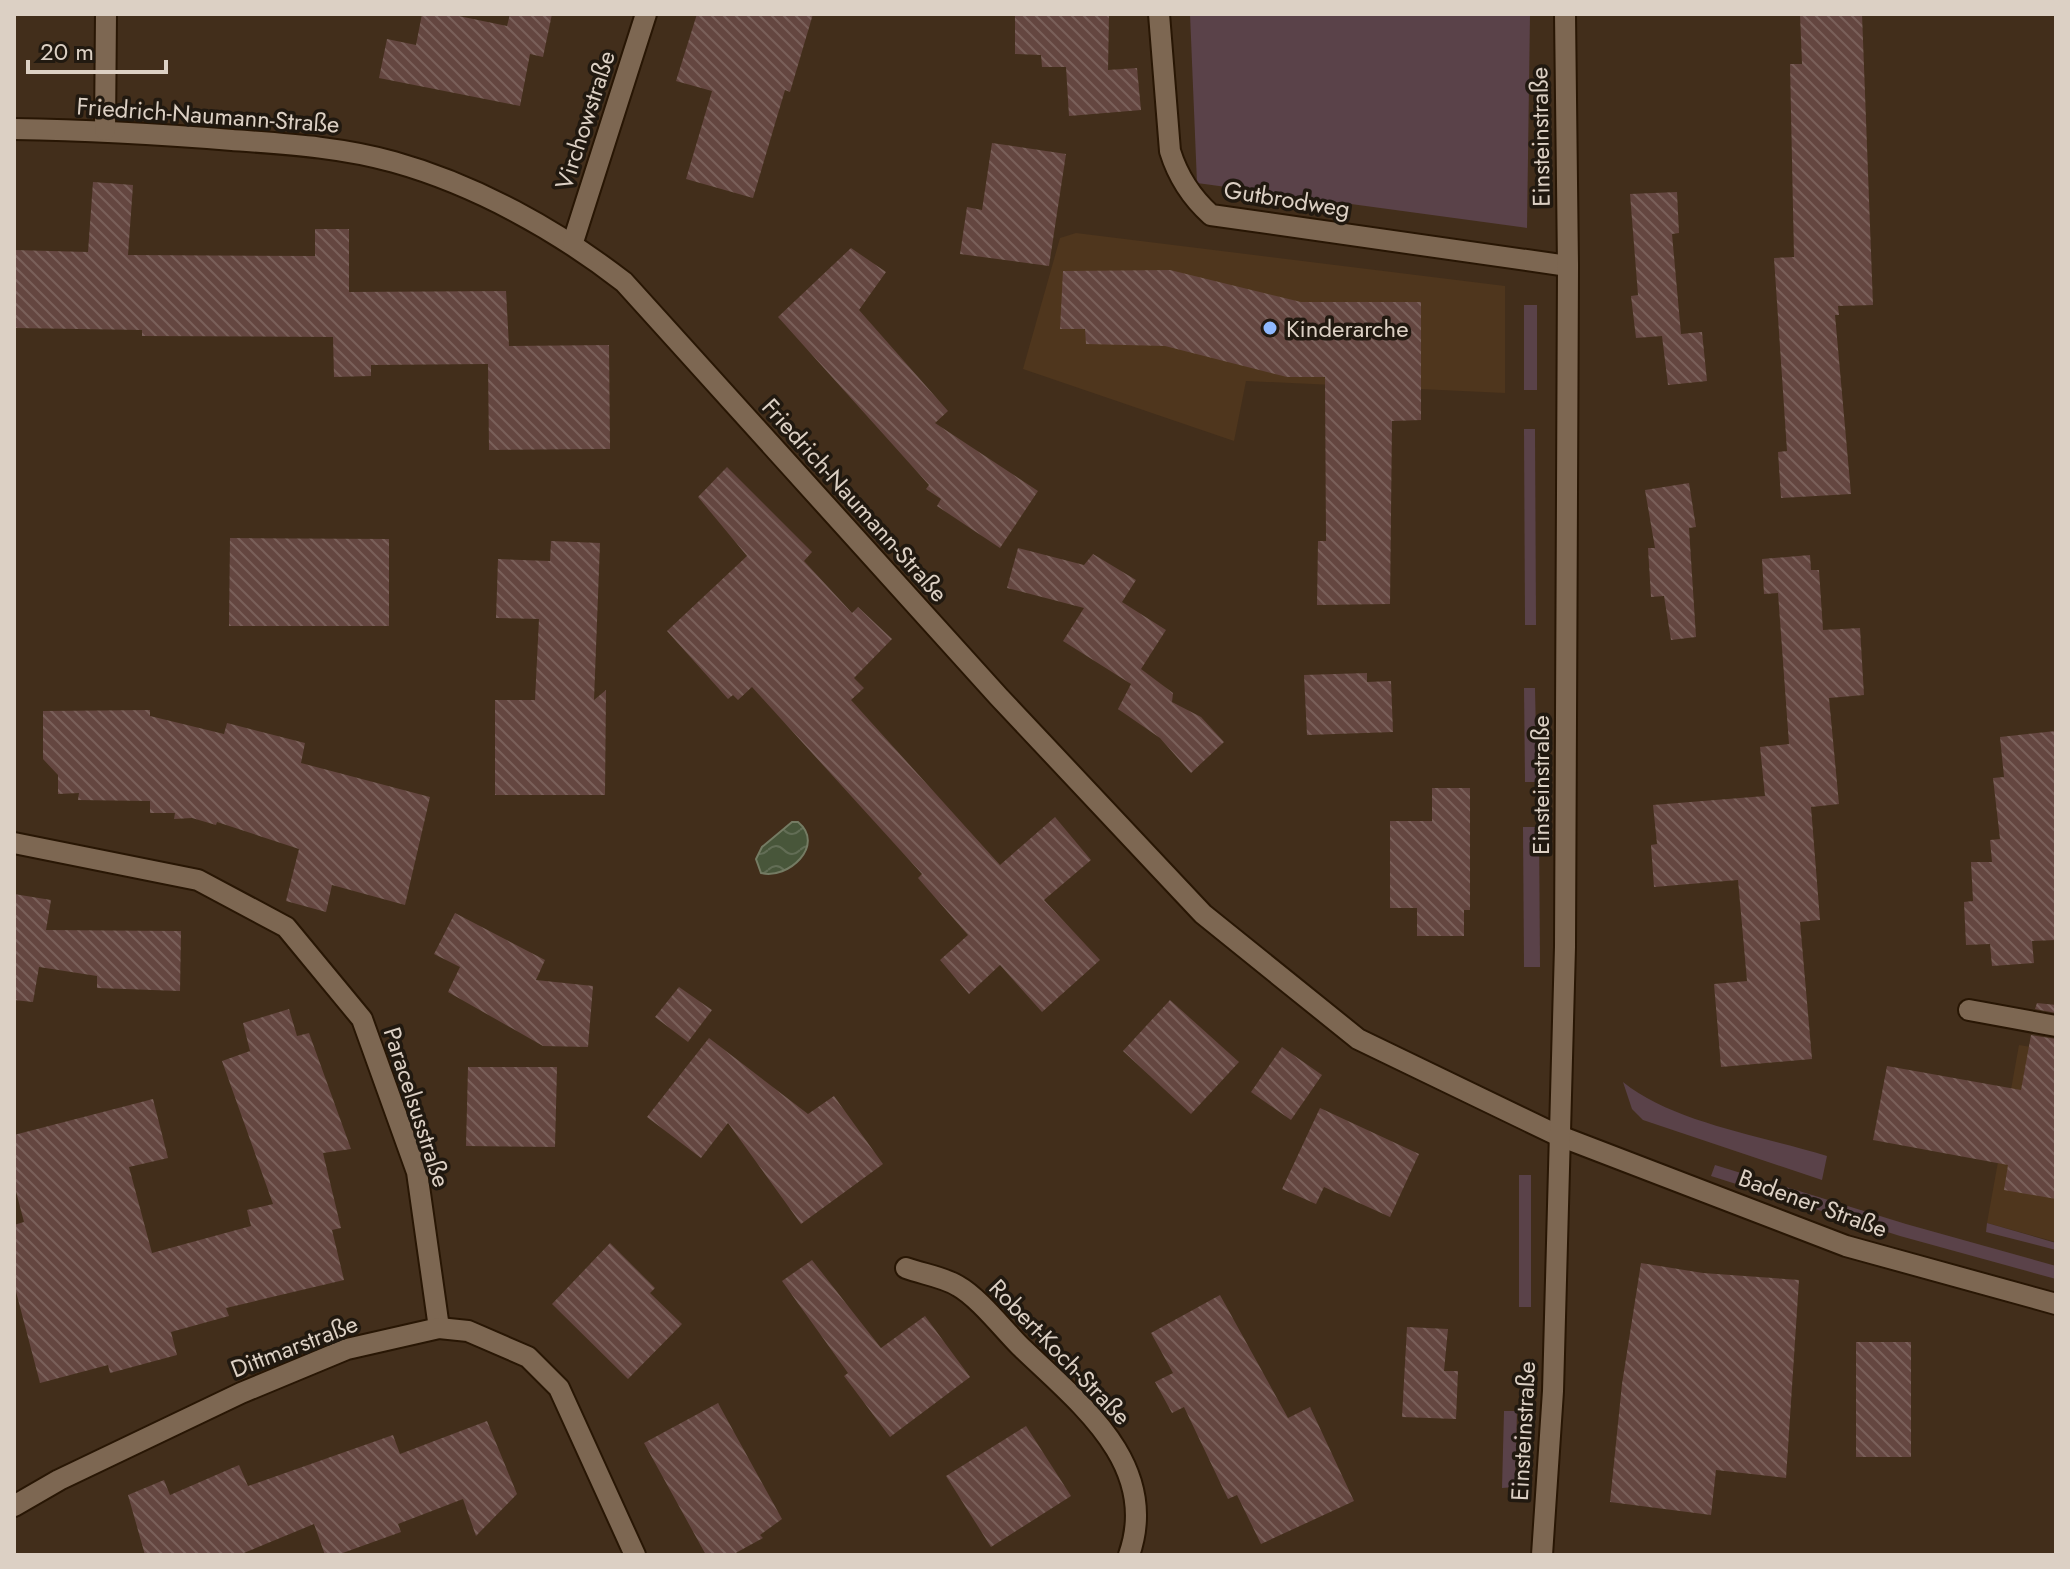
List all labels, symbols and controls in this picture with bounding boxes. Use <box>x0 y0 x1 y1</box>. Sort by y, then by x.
scale bar <box>28 24 166 74</box>
text: 20 m <box>40 34 94 69</box>
street label: Virchowstraße <box>546 46 624 194</box>
street label: Einsteinstraße <box>1521 67 1559 207</box>
street label: Friedrich-Naumann-Straße <box>75 88 341 142</box>
street label: Gutbrodweg <box>1221 172 1353 226</box>
place label: Kinderarche <box>1286 311 1409 346</box>
marker: Kinderarche <box>1261 319 1279 337</box>
street label: Friedrich-Naumann-Straße <box>754 390 956 610</box>
street label: Einsteinstraße <box>1523 715 1558 855</box>
street label: Paracelsusstraße <box>375 1023 459 1191</box>
street label: Badener Straße <box>1734 1160 1892 1246</box>
street label: Robert-Koch-Straße <box>981 1271 1139 1433</box>
street label: Dittmarstraße <box>225 1306 363 1386</box>
street label: Einsteinstraße <box>1502 1360 1544 1502</box>

